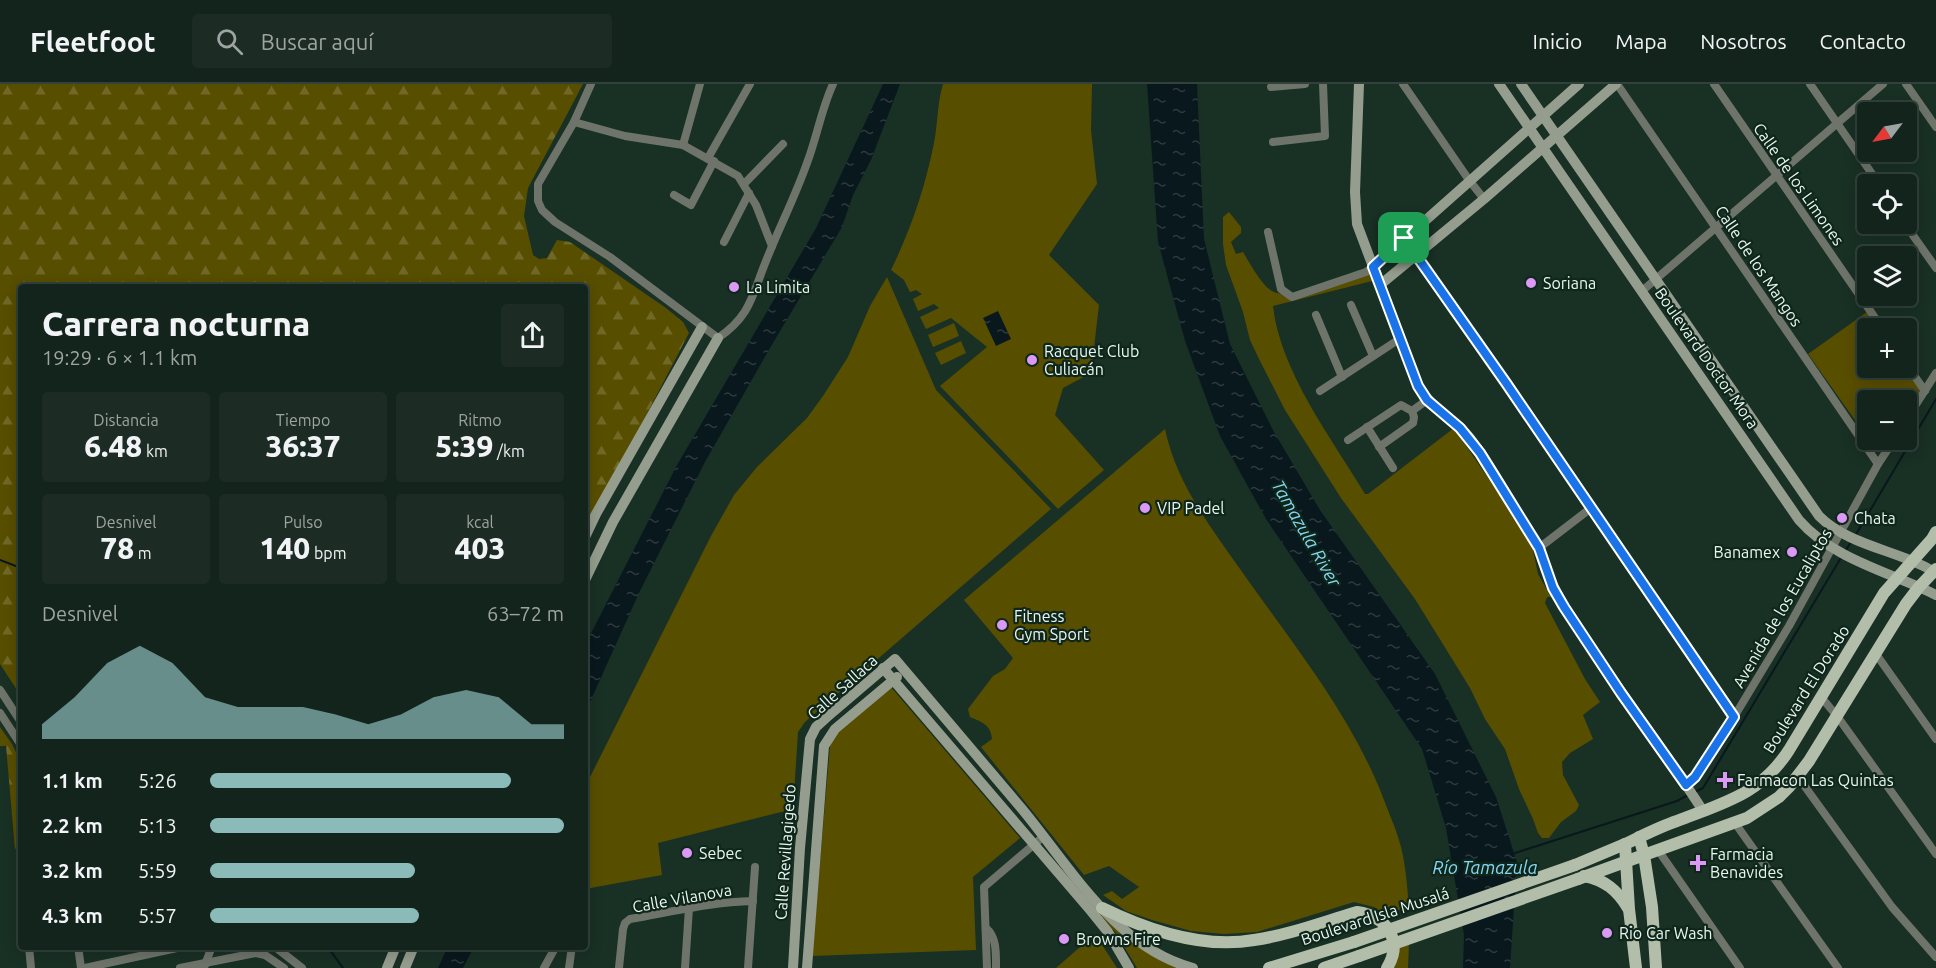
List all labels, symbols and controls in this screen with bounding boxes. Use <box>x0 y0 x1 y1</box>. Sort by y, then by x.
search box <box>192 14 612 68</box>
icon: search <box>213 25 246 58</box>
text: Fleetfoot <box>30 26 156 57</box>
text: Buscar aquí <box>261 29 374 54</box>
text: Inicio <box>1533 29 1582 53</box>
text: Mapa <box>1615 29 1667 53</box>
text: Nosotros <box>1700 29 1787 53</box>
text: Contacto <box>1820 29 1906 53</box>
north arrow <box>1857 102 1917 162</box>
map controls <box>1857 102 1917 450</box>
street label: Calle de los Limones <box>1750 119 1848 249</box>
button: locate <box>1857 174 1917 234</box>
street label: Calle de los Mangos <box>1712 202 1806 330</box>
pin <box>1378 212 1429 263</box>
icon: arrive <box>1387 221 1420 254</box>
button: layers <box>1857 246 1917 306</box>
place label: Soriana <box>1543 274 1596 292</box>
marker: Soriana <box>1524 276 1538 290</box>
place label: La Limita <box>746 278 810 296</box>
marker: La Limita <box>727 280 741 294</box>
street label: Boulevard Doctor Mora <box>1652 284 1762 432</box>
button: share <box>501 304 564 367</box>
text: Carrera nocturna <box>42 305 310 342</box>
button: + <box>1857 318 1917 378</box>
place label: Racquet Club Culiacán <box>1044 342 1139 378</box>
text: 19:29 · 6 × 1.1 km <box>42 346 197 369</box>
marker: Racquet Club Culiacán <box>1025 353 1039 367</box>
button: − <box>1857 390 1917 450</box>
text: Distancia <box>93 411 159 429</box>
text: Tiempo <box>276 411 330 429</box>
text: Ritmo <box>458 411 502 429</box>
text: 6.48 <box>84 429 142 463</box>
text: 36:37 <box>265 429 341 463</box>
text: 5:39 <box>435 429 493 463</box>
text: km <box>142 442 168 460</box>
text: /km <box>493 442 525 460</box>
water label: Tamazula River <box>1268 476 1346 591</box>
place label: VIP Padel <box>1157 499 1225 517</box>
marker: VIP Padel <box>1138 501 1152 515</box>
place label: Chata <box>1854 509 1896 527</box>
marker: Chata <box>1835 511 1849 525</box>
text: Desnivel <box>96 513 156 531</box>
text: Pulso <box>283 513 323 531</box>
text: kcal <box>466 513 494 531</box>
street label: Avenida de los Eucaliptos <box>1729 525 1835 691</box>
text: 78 <box>100 531 134 565</box>
text: 140 <box>260 531 310 565</box>
text: 403 <box>455 531 505 565</box>
place label: Banamex <box>1714 543 1780 561</box>
text: m <box>134 544 152 562</box>
text: bpm <box>310 544 346 562</box>
marker: Banamex <box>1785 545 1799 559</box>
text: Desnivel <box>42 602 118 625</box>
text: 63–72 m <box>487 602 564 625</box>
place label: Fitness Gym Sport <box>1014 607 1090 643</box>
marker: Fitness Gym Sport <box>995 618 1009 632</box>
street label: Boulevard El Dorado <box>1759 622 1853 756</box>
street label: Calle Sallaca <box>803 651 881 723</box>
text: 1.1 km <box>42 769 103 792</box>
text: 5:26 <box>138 769 177 792</box>
place label: Farmacon Las Quintas <box>1737 771 1894 789</box>
marker: Farmacon Las Quintas <box>1718 773 1732 787</box>
street label: Calle Revillagigedo <box>771 784 799 920</box>
text: 2.2 km <box>42 814 103 837</box>
text: 5:13 <box>138 814 177 837</box>
place label: Sebec <box>699 844 742 862</box>
place label: Farmacia Benavides <box>1710 845 1783 881</box>
marker: Sebec <box>680 846 694 860</box>
marker: Farmacia Benavides <box>1691 856 1705 870</box>
water label: Río Tamazula <box>1433 857 1538 877</box>
text: 3.2 km <box>42 859 103 882</box>
text: 5:59 <box>138 859 177 882</box>
street label: Calle Vilanova <box>631 880 733 916</box>
street label: Boulevard Isla Musalá <box>1299 884 1451 948</box>
text: 4.3 km <box>42 904 103 927</box>
text: 5:57 <box>138 904 177 927</box>
place label: Rio Car Wash <box>1619 924 1712 942</box>
marker: Rio Car Wash <box>1600 926 1614 940</box>
place label: Browns Fire <box>1076 930 1161 948</box>
marker: Browns Fire <box>1057 932 1071 946</box>

